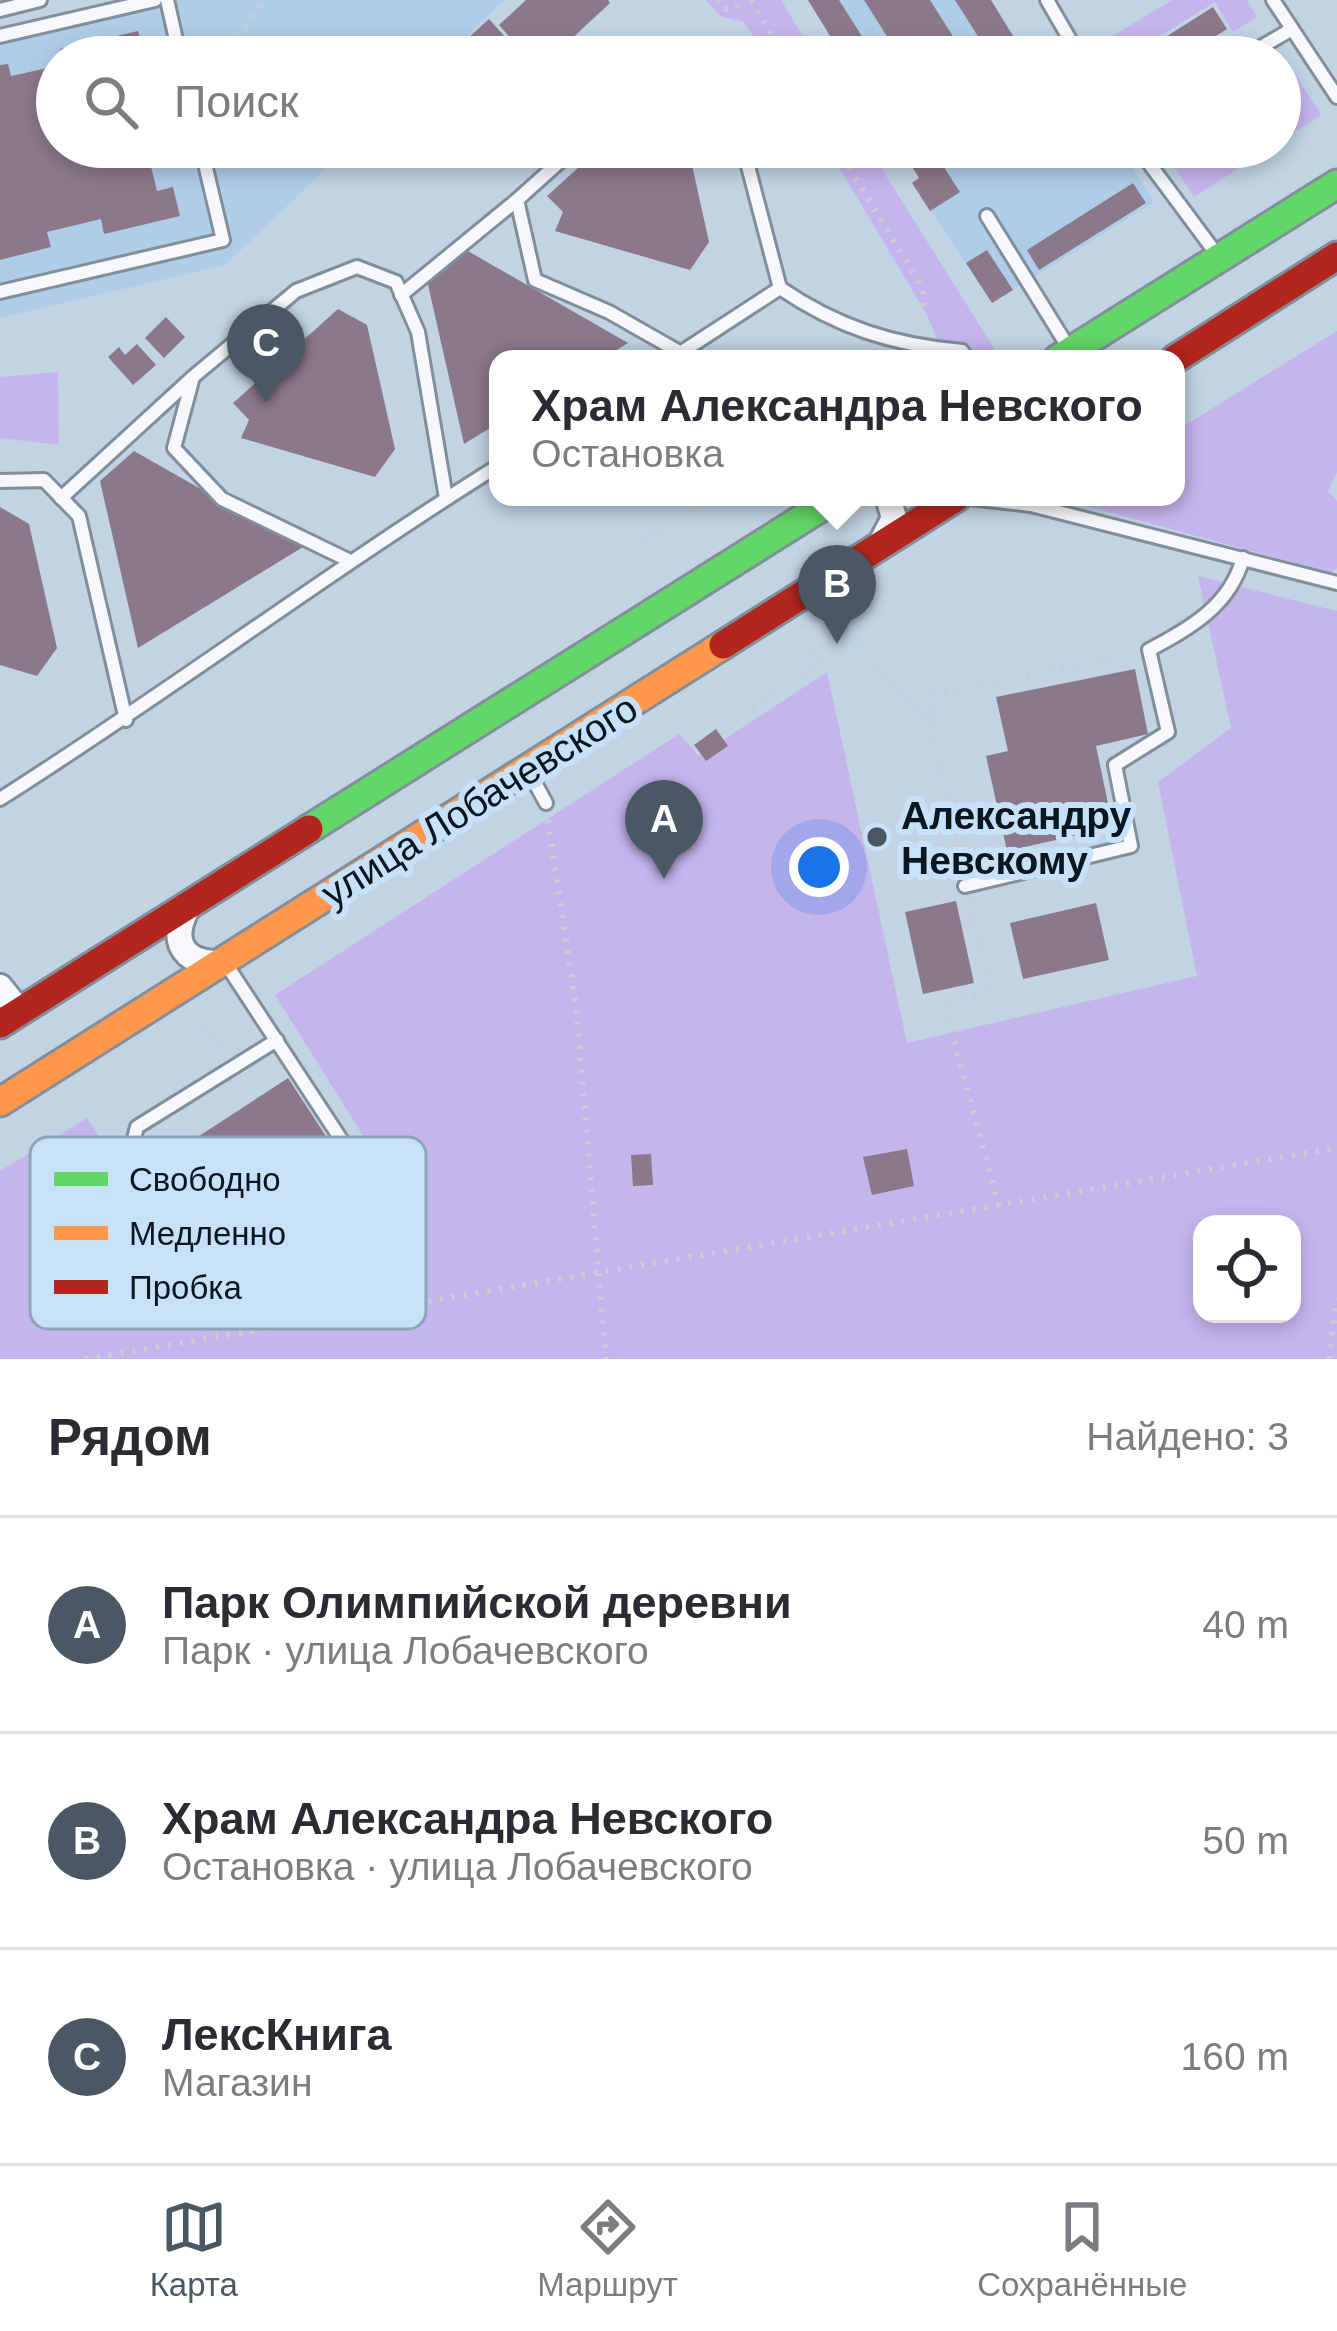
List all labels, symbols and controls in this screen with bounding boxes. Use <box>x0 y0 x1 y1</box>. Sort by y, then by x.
search box <box>36 36 1301 168</box>
icon: search <box>78 69 144 135</box>
text: Поиск <box>174 76 299 127</box>
pin: C <box>227 304 305 403</box>
popup <box>489 350 1185 506</box>
text: Храм Александра Невского <box>531 380 1143 431</box>
text: Остановка <box>531 432 724 475</box>
pin: B <box>798 545 876 644</box>
street label: улица Лобачевского <box>314 686 645 915</box>
pin: A <box>625 780 703 879</box>
place label: Александру Невскому <box>901 794 1132 882</box>
marker: Александру Невскому <box>864 824 890 850</box>
your location <box>789 837 849 897</box>
legend <box>30 1137 426 1329</box>
text: Свободно <box>129 1161 281 1198</box>
text: Медленно <box>129 1215 286 1252</box>
map controls <box>1193 1215 1301 1323</box>
button: locate <box>1193 1215 1301 1323</box>
text: Пробка <box>129 1269 242 1306</box>
text: Рядом <box>48 1409 212 1466</box>
text: Найдено: 3 <box>1086 1415 1289 1458</box>
text: Парк Олимпийской деревни <box>162 1577 792 1628</box>
text: A <box>73 1603 101 1646</box>
text: 40 m <box>1202 1603 1289 1646</box>
text: Парк · улица Лобачевского <box>162 1629 649 1672</box>
text: Храм Александра Невского <box>162 1793 773 1844</box>
text: B <box>73 1819 101 1862</box>
text: 50 m <box>1202 1819 1289 1862</box>
text: Остановка · улица Лобачевского <box>162 1845 753 1888</box>
text: ЛексКнига <box>162 2009 392 2060</box>
text: C <box>73 2035 101 2078</box>
text: 160 m <box>1181 2035 1289 2078</box>
text: Магазин <box>162 2061 312 2104</box>
tab: Карта <box>150 2194 238 2304</box>
tab: Маршрут <box>537 2194 678 2304</box>
tab: Сохранённые <box>977 2194 1187 2304</box>

